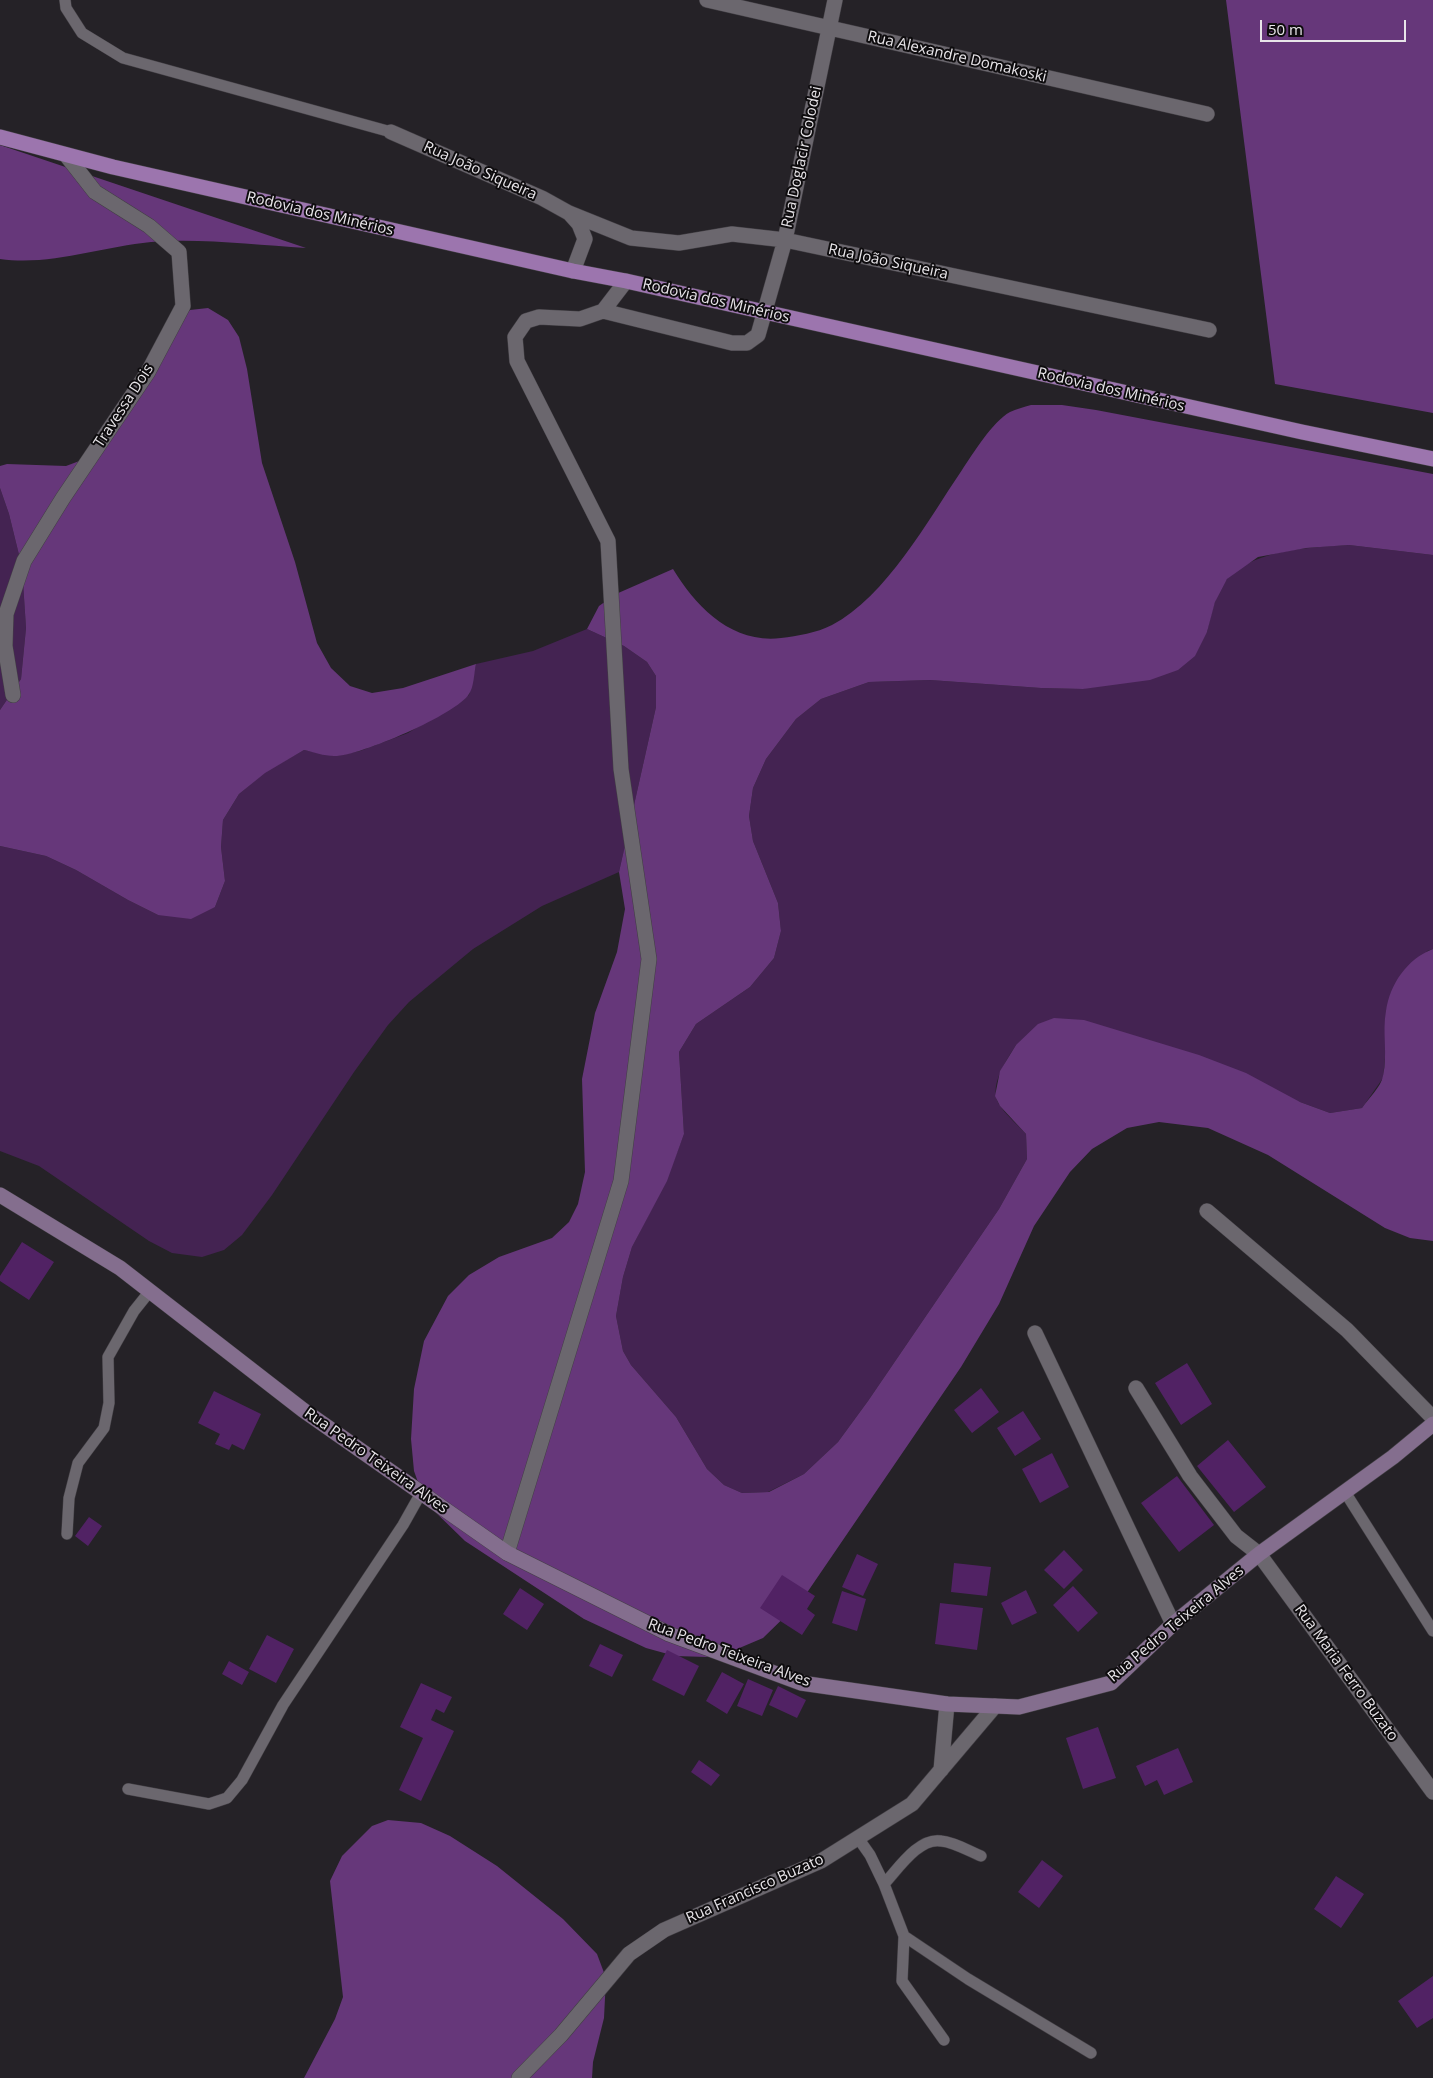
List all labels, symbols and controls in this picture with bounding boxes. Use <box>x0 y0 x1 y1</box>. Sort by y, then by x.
scale bar <box>1263 10 1409 42</box>
text: 50 m <box>1268 19 1303 39</box>
street label: Rua Alexandre Domakoski <box>866 28 1048 86</box>
street label: Rua Doglacir Colodei <box>778 84 826 230</box>
street label: Rua João Siqueira <box>421 138 539 204</box>
street label: Rodovia dos Minérios <box>245 188 395 240</box>
street label: Rua João Siqueira <box>826 241 950 283</box>
street label: Rodovia dos Minérios <box>641 275 791 327</box>
street label: Travessa Dois <box>90 361 158 451</box>
street label: Rodovia dos Minérios <box>1036 364 1186 416</box>
street label: Rua Pedro Teixeira Alves <box>301 1404 451 1518</box>
street label: Rua Pedro Teixeira Alves <box>1104 1562 1248 1686</box>
street label: Rua Maria Ferro Buzato <box>1290 1601 1402 1745</box>
street label: Rua Pedro Teixeira Alves <box>645 1615 813 1691</box>
street label: Rua Francisco Buzato <box>683 1850 827 1928</box>

